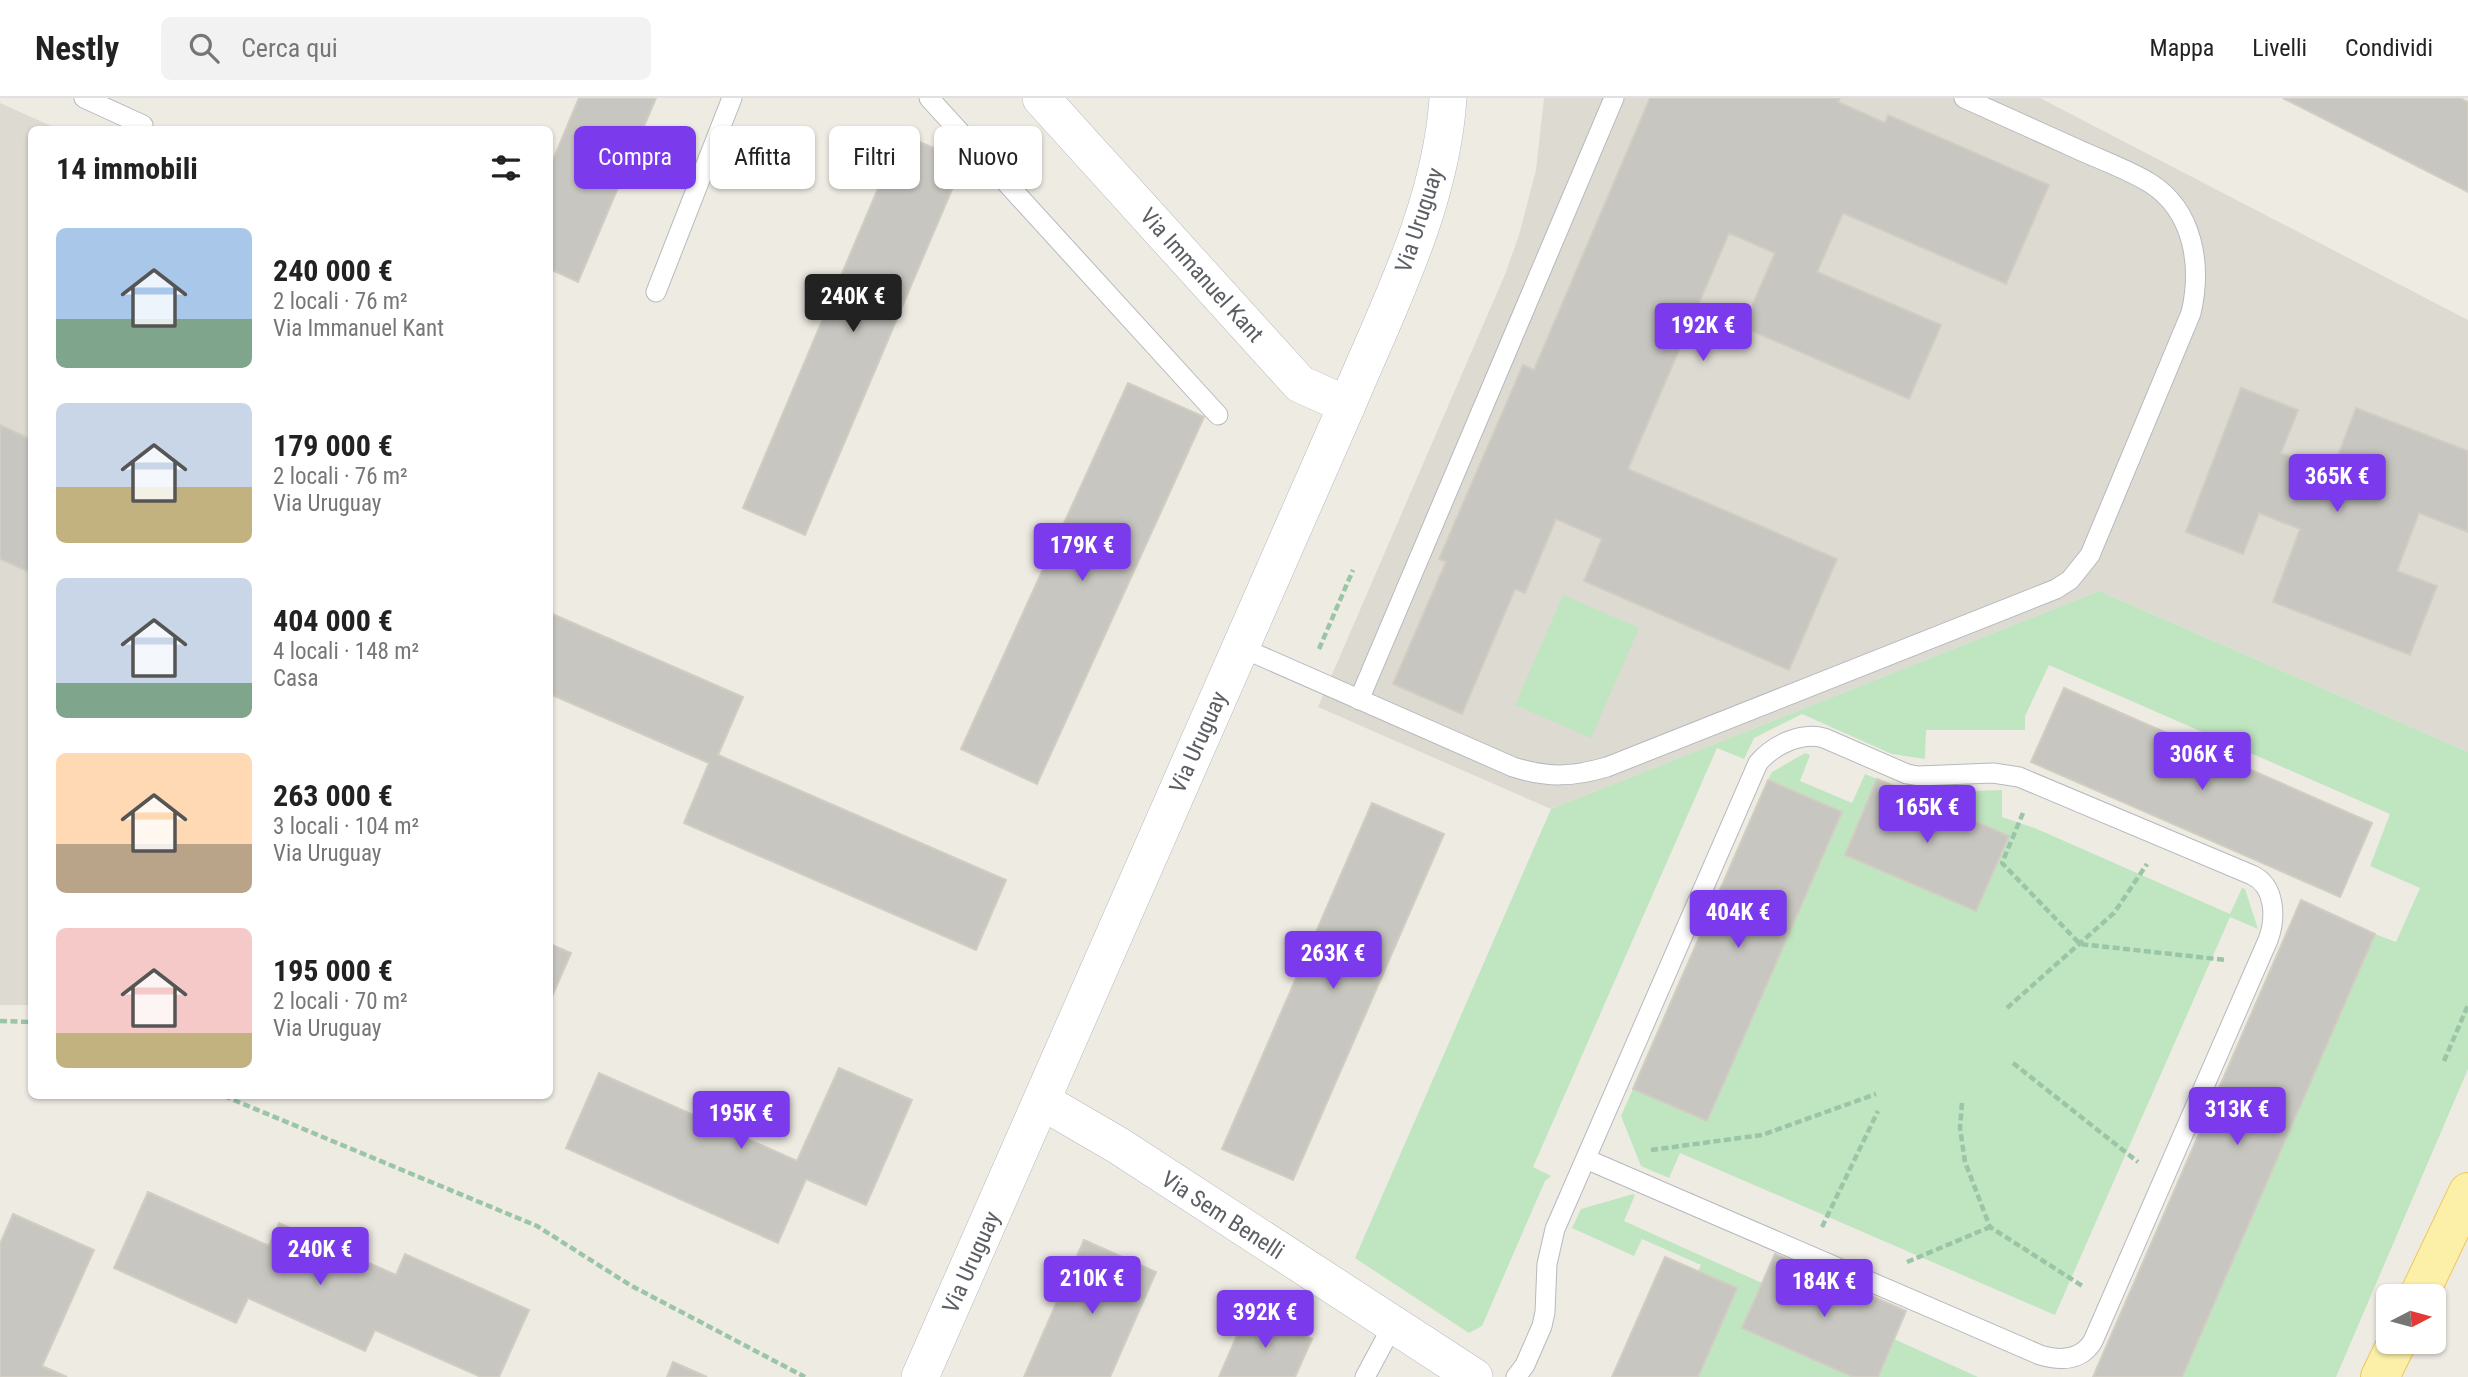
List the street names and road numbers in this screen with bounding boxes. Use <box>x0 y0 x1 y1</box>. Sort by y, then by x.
street label: Via Uruguay <box>1390 164 1449 276</box>
street label: Via Immanuel Kant <box>1134 203 1269 348</box>
street label: Via Uruguay <box>1164 687 1233 797</box>
street label: Via Sem Benelli <box>1156 1166 1289 1265</box>
street label: Via Uruguay <box>937 1207 1006 1317</box>

